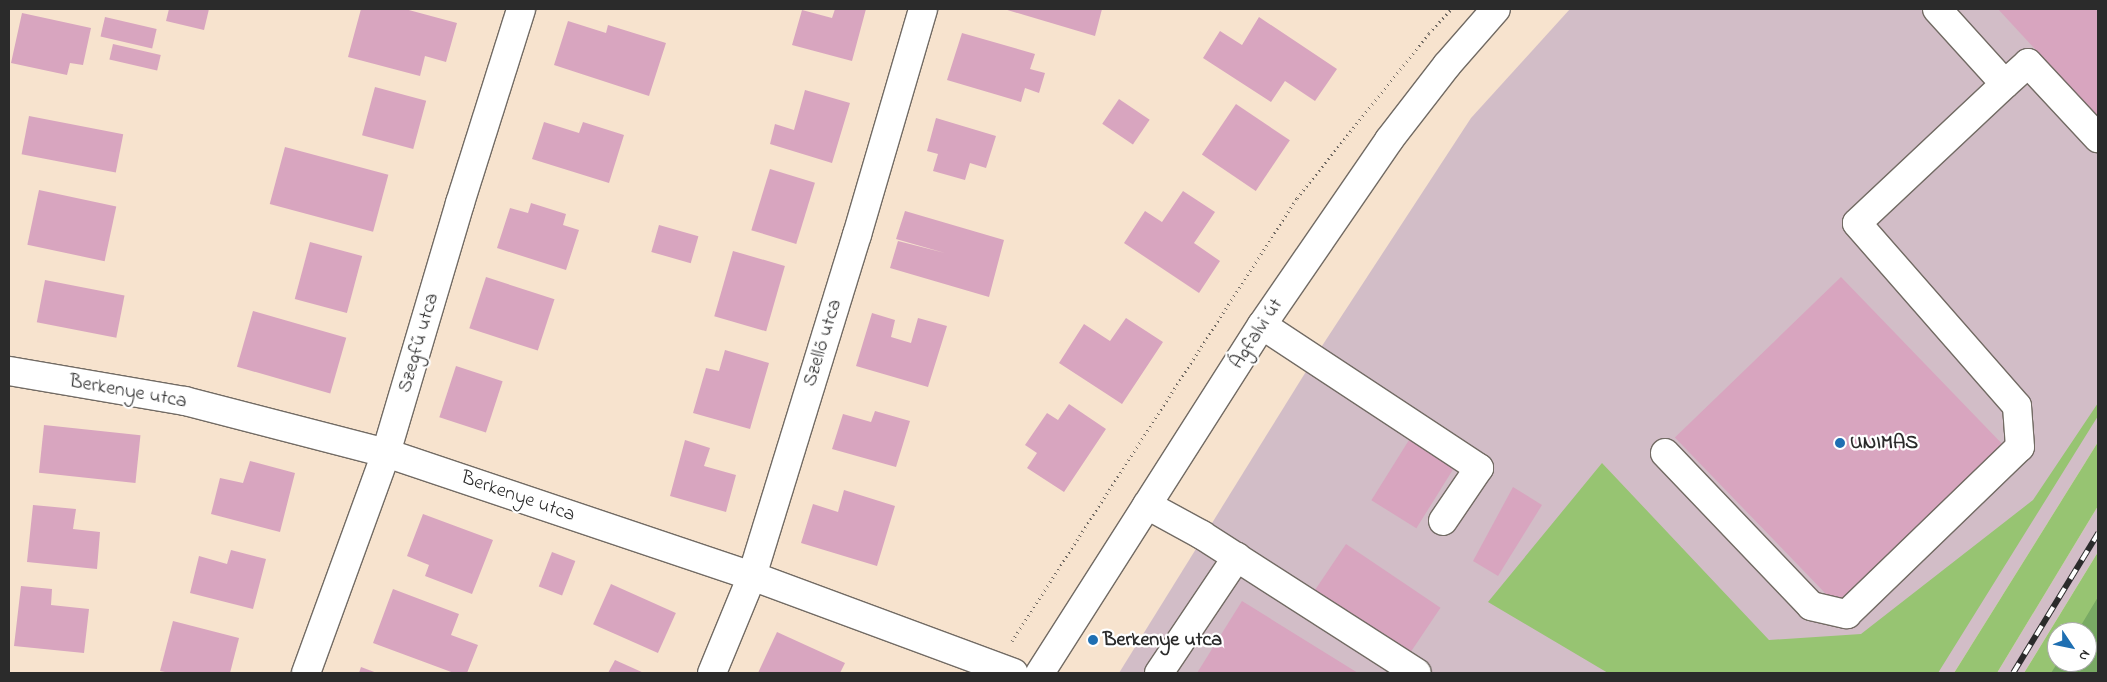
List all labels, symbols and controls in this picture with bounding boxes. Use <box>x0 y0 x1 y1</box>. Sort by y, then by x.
street label: Szegfű utca <box>393 290 445 396</box>
street label: Ágfalvi út <box>1225 294 1289 374</box>
street label: Szellő utca <box>798 296 848 390</box>
street label: Berkenye utca <box>67 370 189 414</box>
place label: UNIMAS <box>1850 431 1918 455</box>
marker: UNIMAS <box>1834 437 1846 449</box>
street label: Berkenye utca <box>458 466 578 528</box>
north arrow <box>2047 622 2097 672</box>
place label: Berkenye utca <box>1103 628 1222 652</box>
marker: Berkenye utca <box>1087 634 1099 646</box>
text: N <box>2073 645 2095 665</box>

